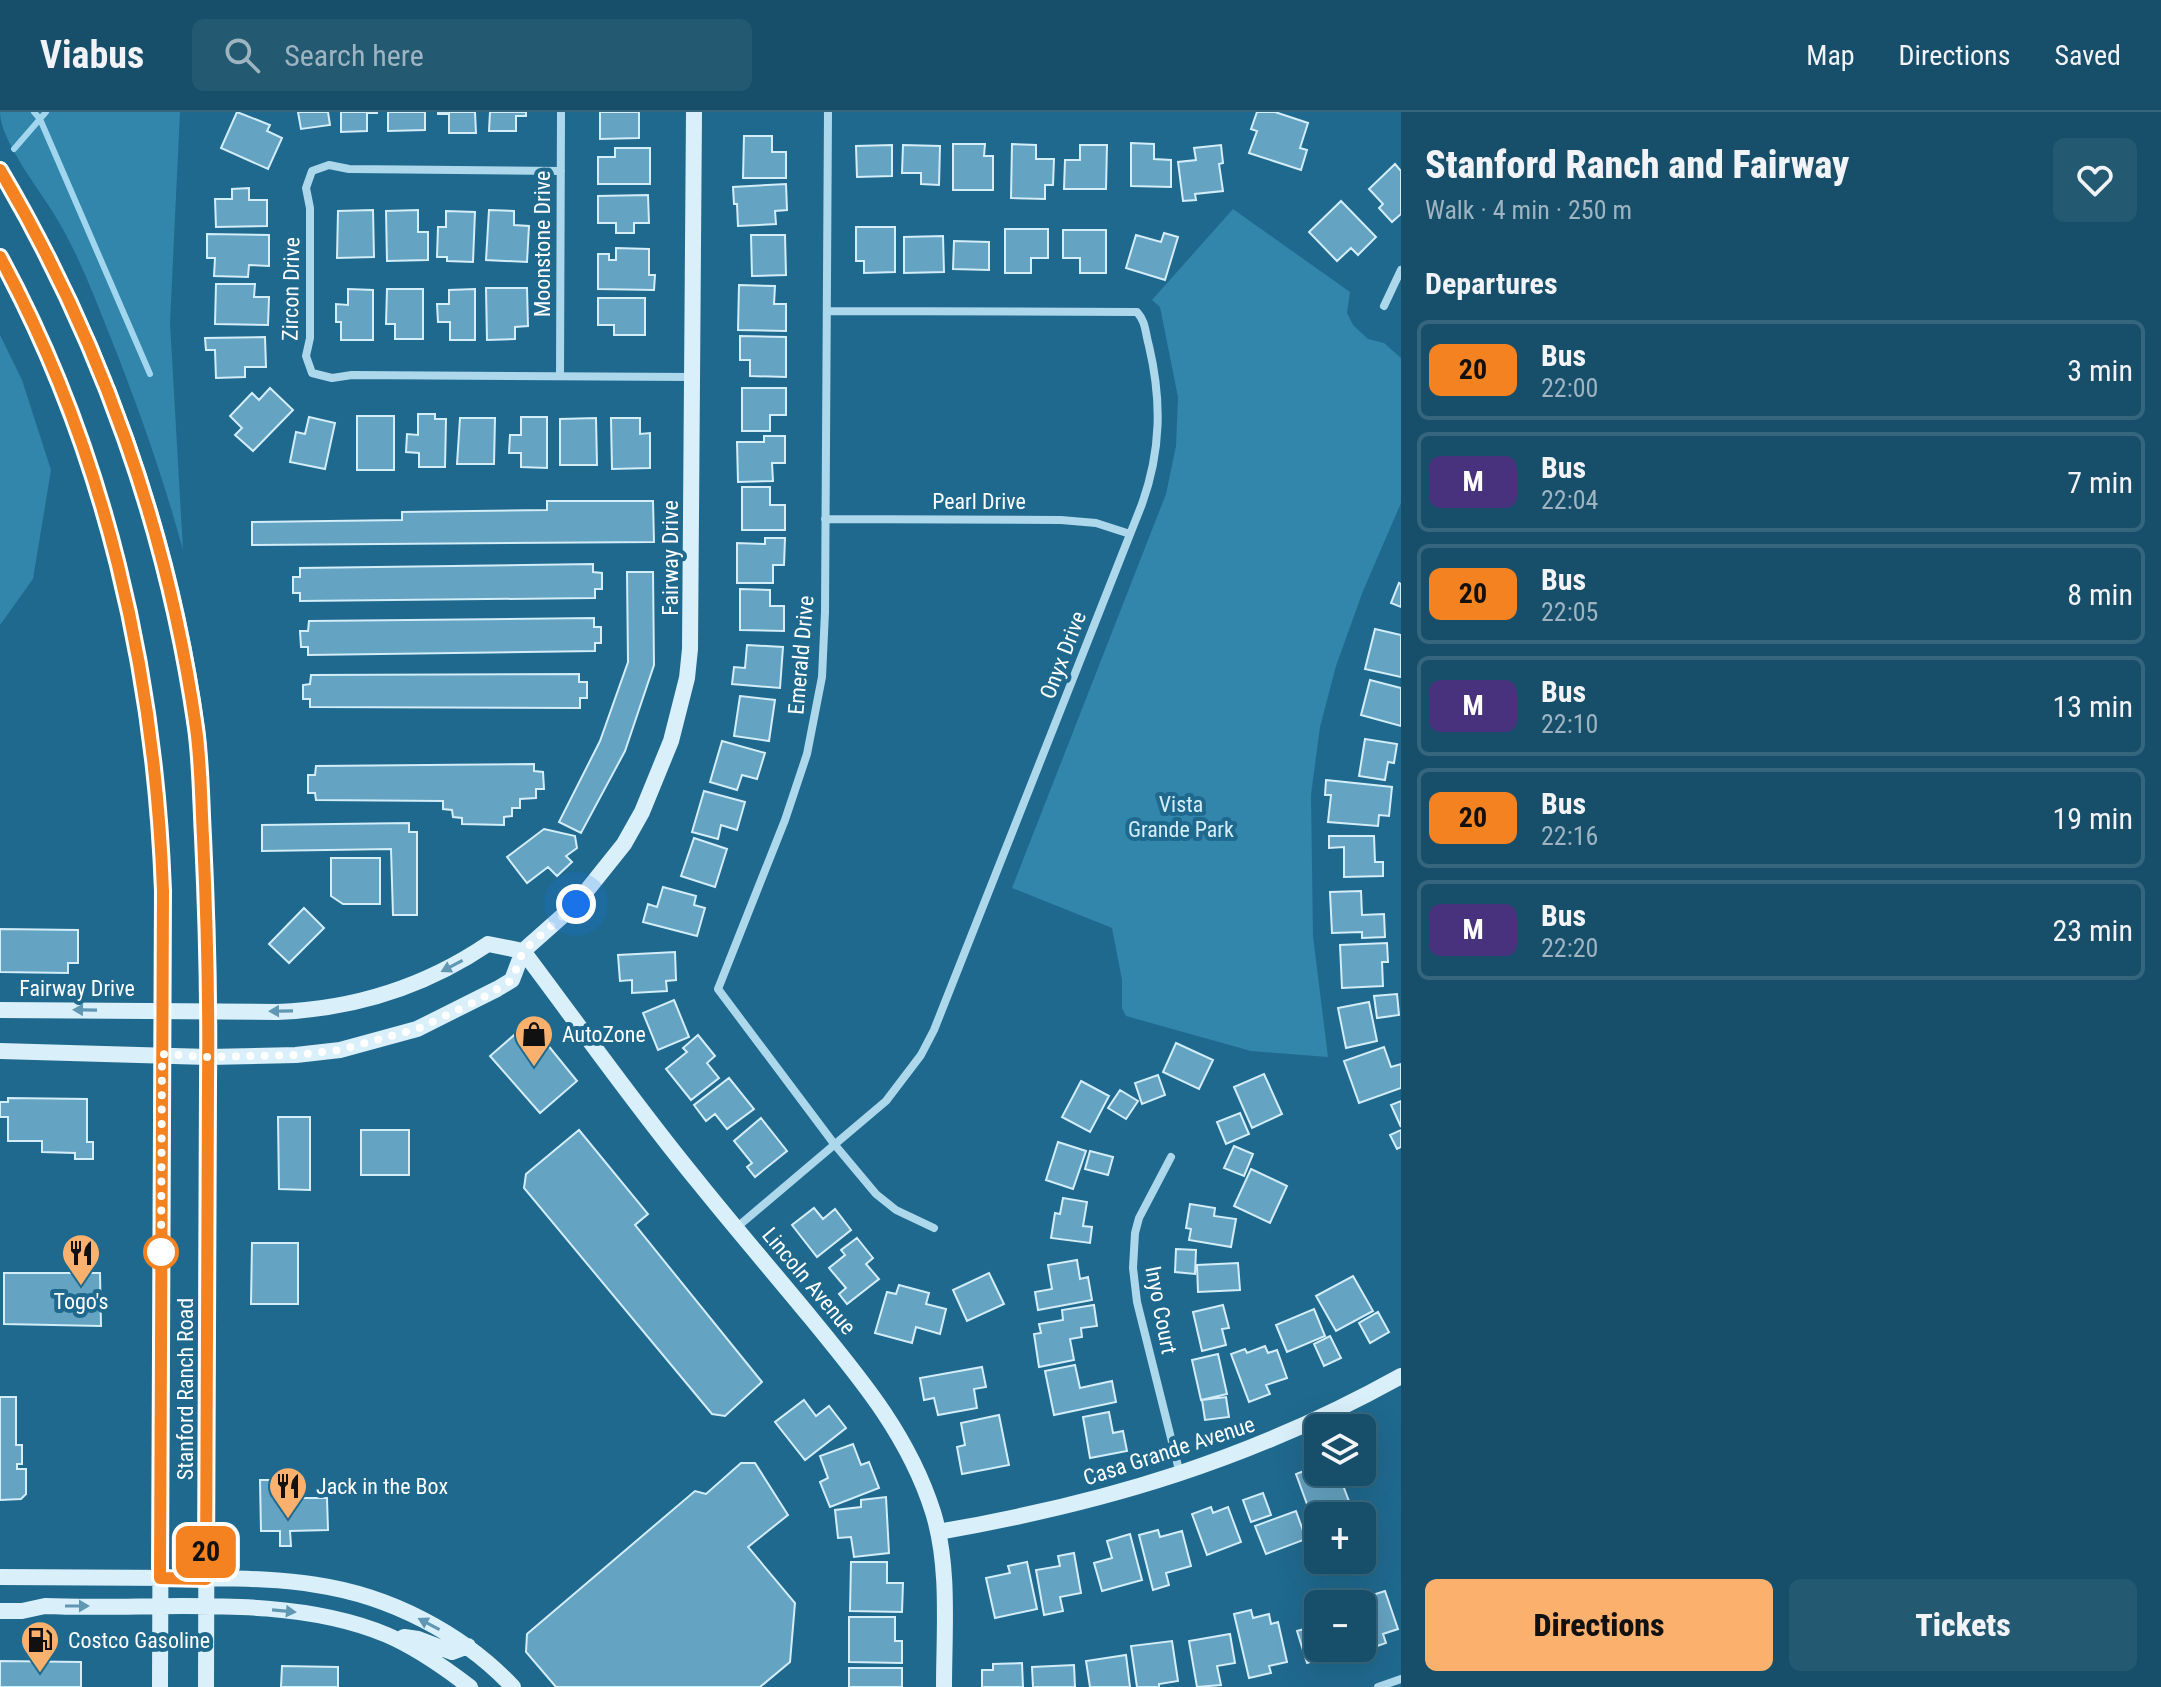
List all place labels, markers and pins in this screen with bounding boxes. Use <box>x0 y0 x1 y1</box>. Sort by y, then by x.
shop icon: AutoZone <box>513 1013 555 1068</box>
place label: AutoZone <box>562 1022 646 1047</box>
restaurant icon: Togo's <box>60 1232 102 1287</box>
unlabelled marker <box>144 1235 178 1269</box>
place label: Togo's <box>54 1289 108 1314</box>
restaurant icon: Jack in the Box <box>267 1465 309 1520</box>
place label: Jack in the Box <box>316 1474 448 1499</box>
fuel station icon: Costco Gasoline <box>19 1619 61 1674</box>
place label: Costco Gasoline <box>68 1628 210 1653</box>

